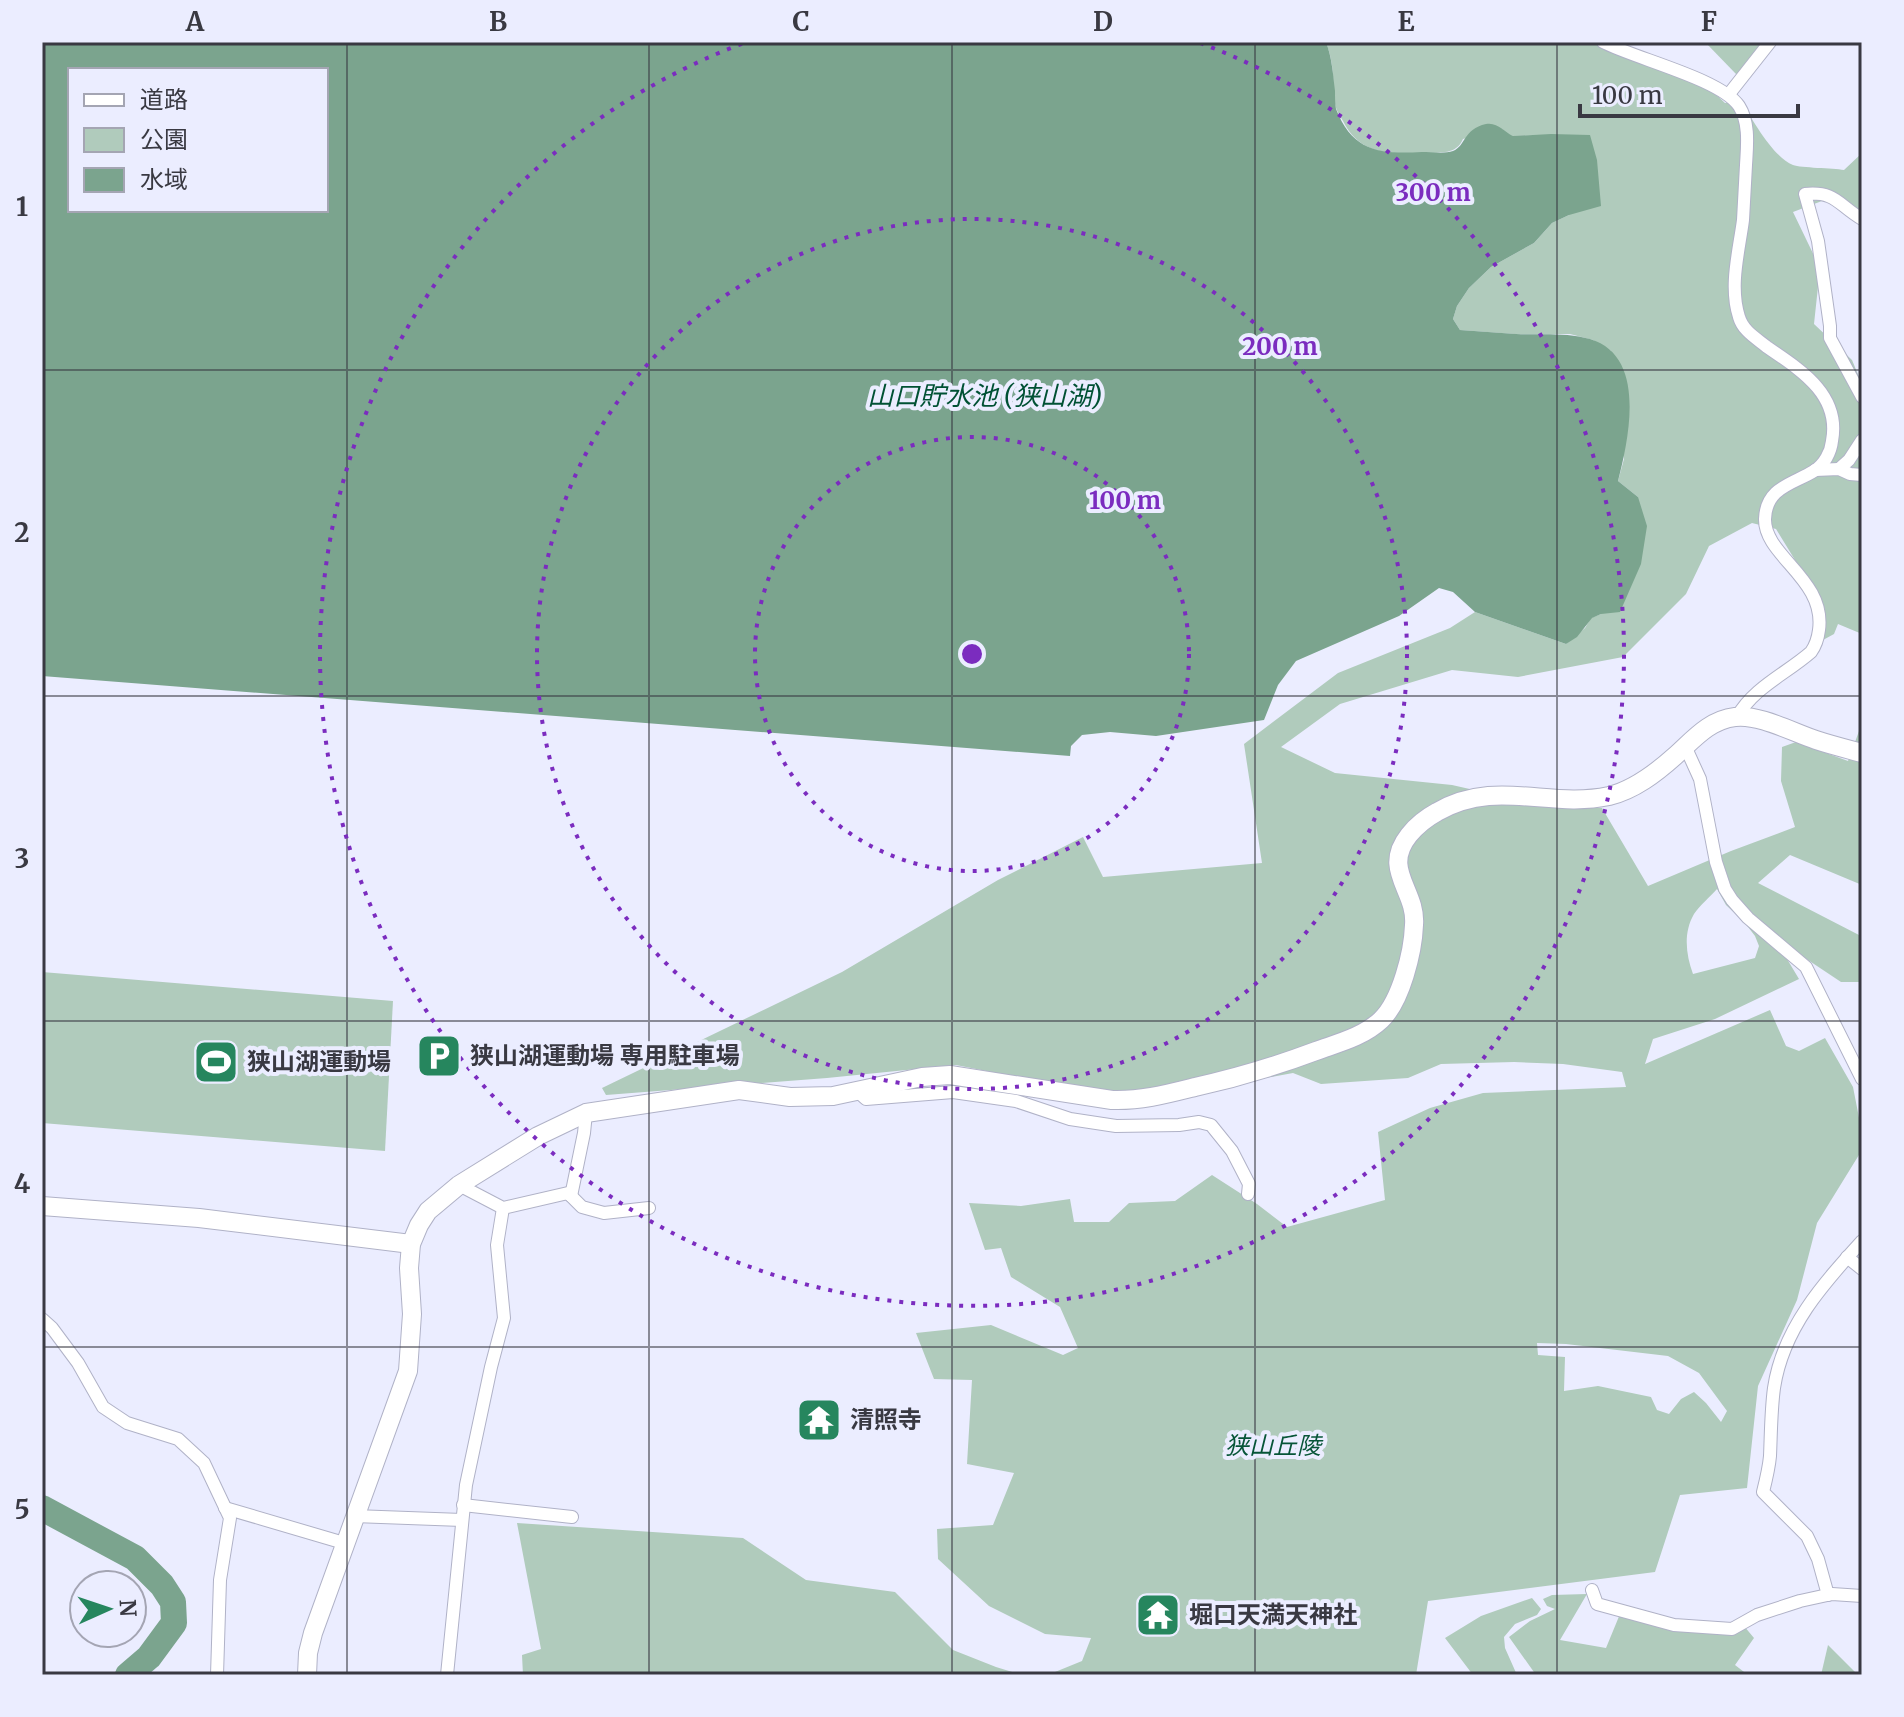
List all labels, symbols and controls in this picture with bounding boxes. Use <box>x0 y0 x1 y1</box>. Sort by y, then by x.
text: A <box>185 5 205 38</box>
text: B <box>489 5 507 38</box>
text: C <box>792 5 810 38</box>
text: D <box>1093 5 1113 38</box>
text: E <box>1398 5 1415 38</box>
text: F <box>1701 5 1717 38</box>
legend <box>68 68 328 212</box>
scale bar <box>1580 68 1798 118</box>
text: 100 m <box>1592 80 1663 111</box>
text: 道路 <box>140 84 188 115</box>
text: 公園 <box>140 124 188 155</box>
text: 水域 <box>140 164 188 195</box>
text: 300 m <box>1395 177 1471 208</box>
text: 1 <box>16 190 28 223</box>
text: 200 m <box>1242 331 1318 362</box>
water label: 山口貯水池 (狭山湖) <box>867 379 1103 412</box>
text: 100 m <box>1089 485 1161 516</box>
text: 2 <box>14 516 30 549</box>
centre of rings <box>958 640 986 668</box>
text: 3 <box>15 842 29 875</box>
parking icon: 狭山湖運動場 専用駐車場 <box>415 1032 463 1080</box>
sports icon: 狭山湖運動場 <box>192 1038 240 1086</box>
place label: 狭山湖運動場 専用駐車場 <box>470 1040 740 1071</box>
place label: 狭山湖運動場 <box>247 1046 391 1077</box>
text: 4 <box>14 1167 31 1200</box>
temple icon: 清照寺 <box>795 1396 843 1444</box>
place label: 清照寺 <box>850 1404 922 1435</box>
park label: 狭山丘陵 <box>1225 1430 1324 1461</box>
text: 5 <box>14 1493 30 1526</box>
north arrow <box>68 1569 148 1649</box>
temple icon: 堀口天満天神社 <box>1134 1591 1182 1639</box>
text: N <box>114 1599 142 1618</box>
place label: 堀口天満天神社 <box>1189 1599 1357 1630</box>

